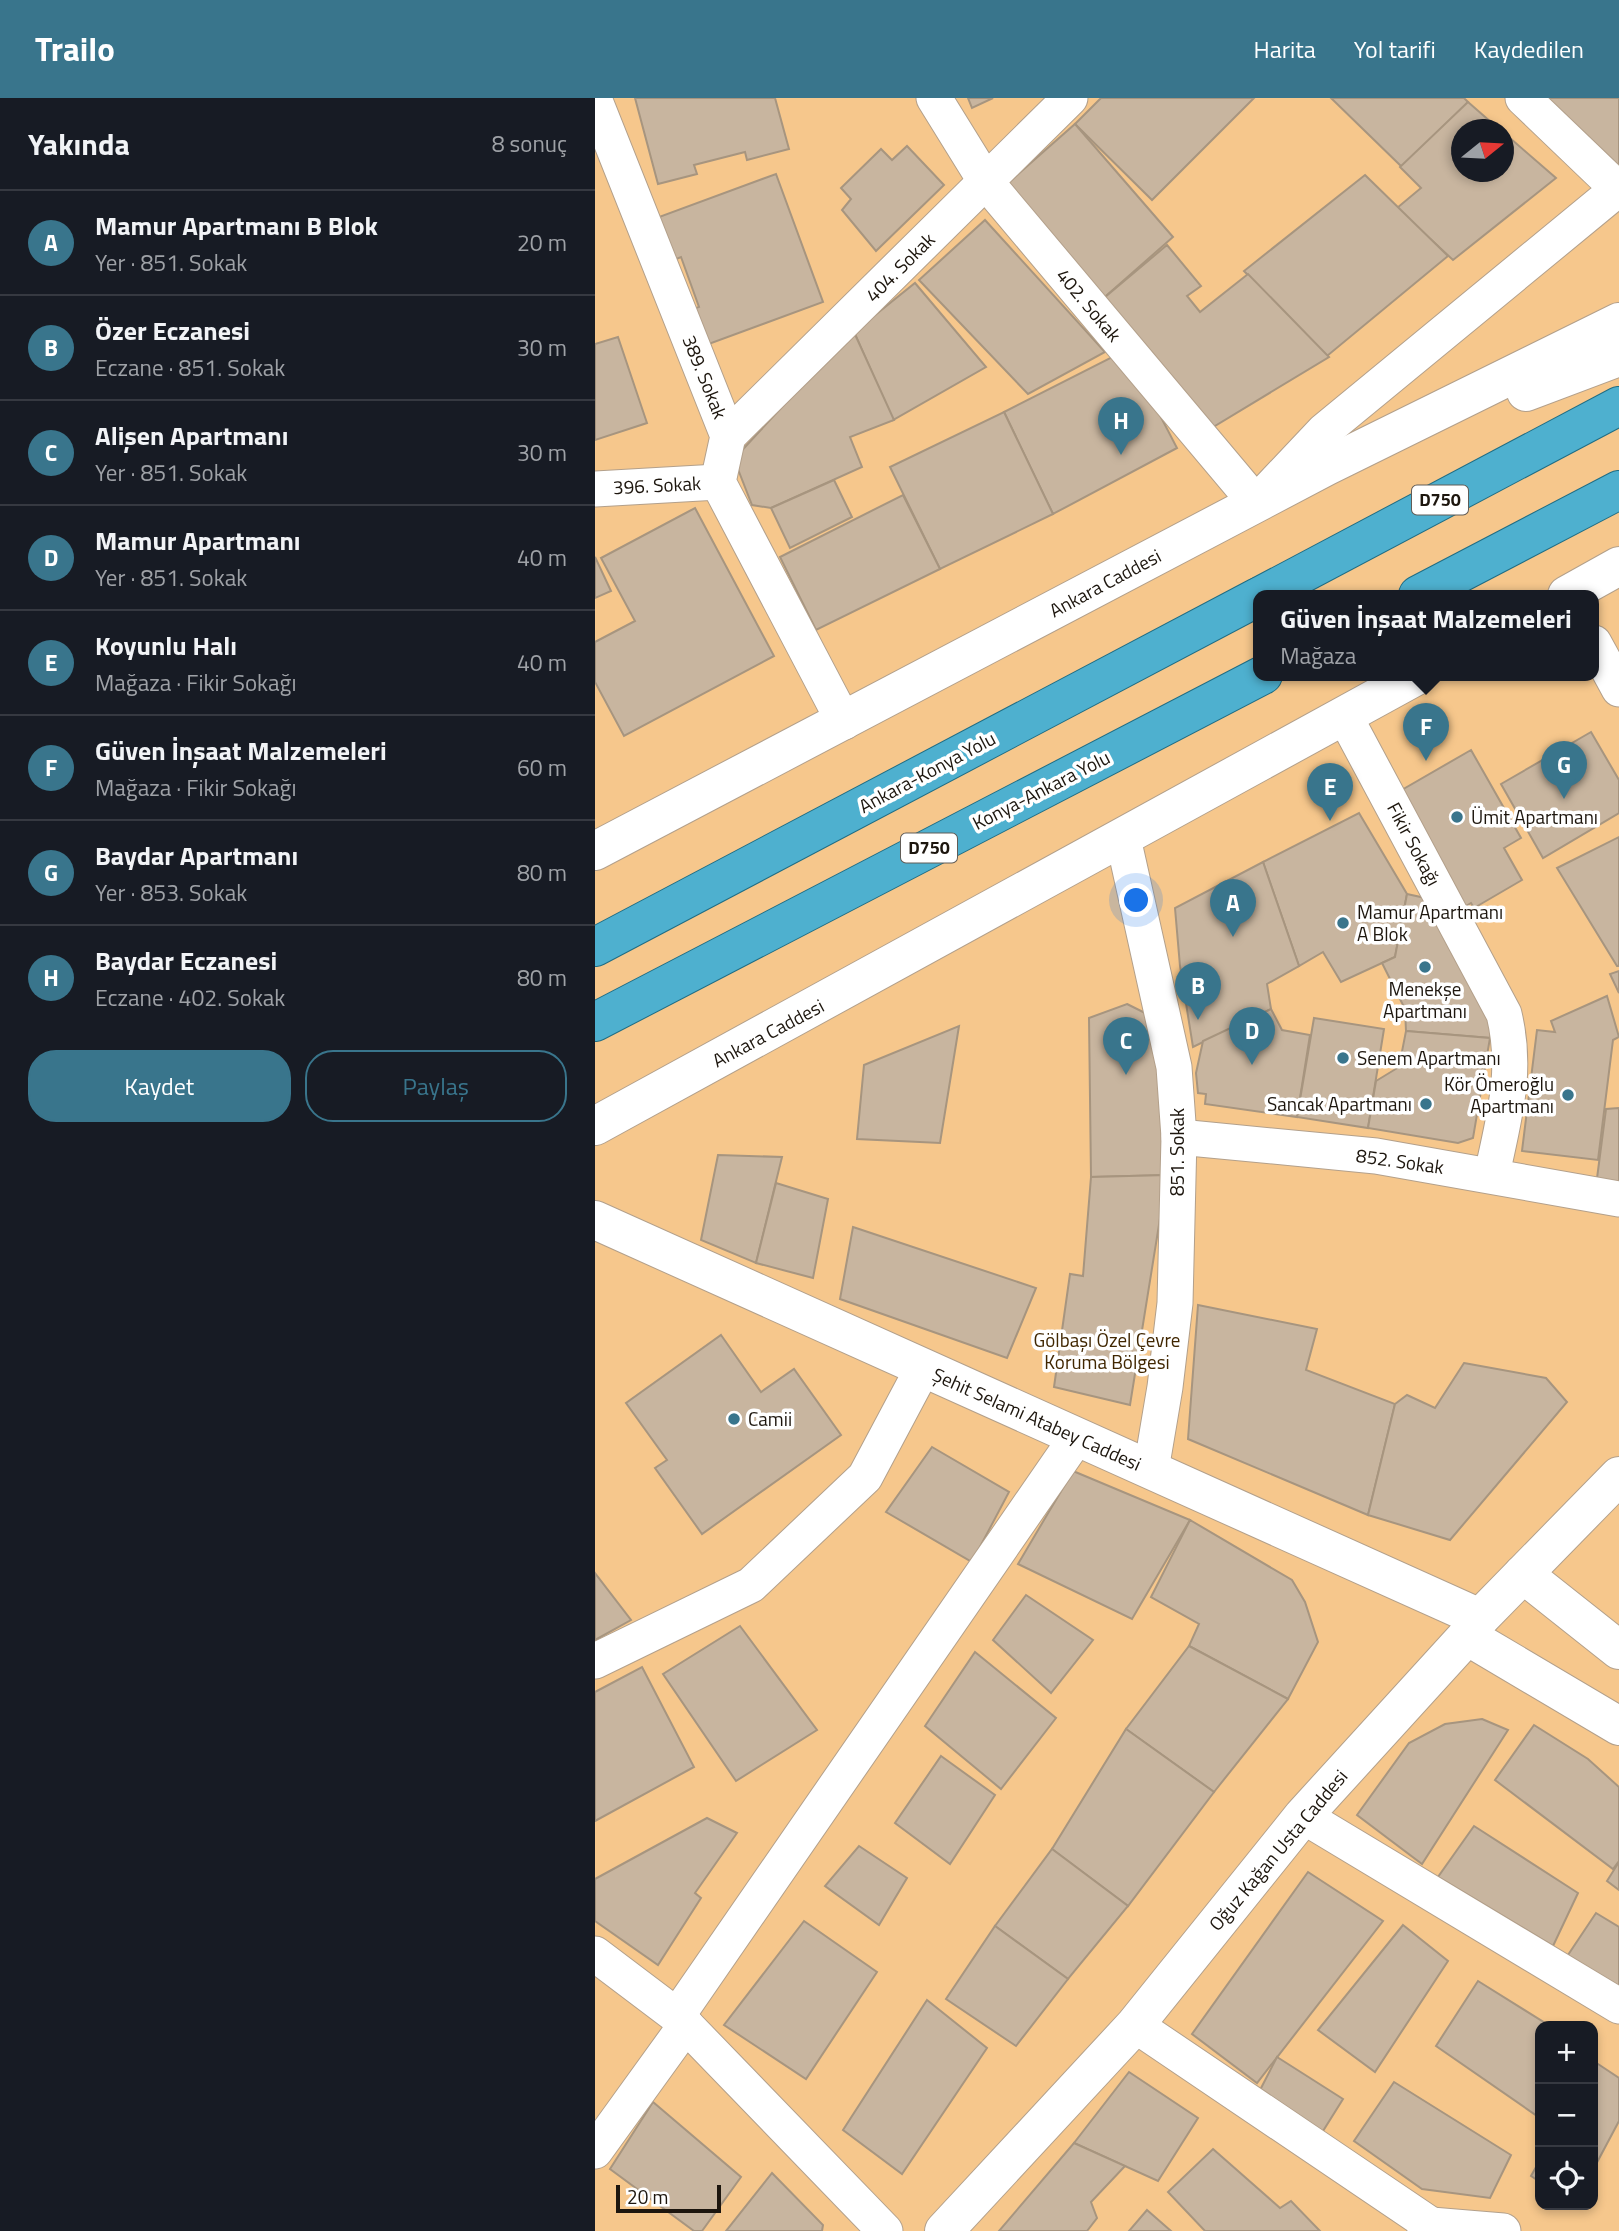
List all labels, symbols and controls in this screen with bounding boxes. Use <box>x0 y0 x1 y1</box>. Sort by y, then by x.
text: Trailo <box>35 24 115 74</box>
text: Harita <box>1254 31 1316 67</box>
text: Yol tarifi <box>1354 31 1436 67</box>
text: Kaydedilen <box>1474 31 1584 67</box>
north arrow <box>1451 119 1514 182</box>
text: Yakında <box>28 121 130 167</box>
text: 8 sonuç <box>492 126 567 161</box>
text: Mamur Apartmanı B Blok <box>95 206 378 245</box>
text: A <box>44 225 58 260</box>
text: 20 m <box>517 225 567 260</box>
street label: 404. Sokak <box>858 225 941 308</box>
text: Yer · 851. Sokak <box>95 245 247 280</box>
street label: 402. Sokak <box>1050 262 1129 348</box>
text: Özer Eczanesi <box>95 311 250 350</box>
text: B <box>44 330 58 365</box>
text: 30 m <box>517 330 567 365</box>
street label: 389. Sokak <box>675 330 735 423</box>
text: Eczane · 851. Sokak <box>95 350 285 385</box>
pin: H <box>1098 397 1144 455</box>
text: Alişen Apartmanı <box>95 416 288 455</box>
text: C <box>45 435 57 470</box>
text: 30 m <box>517 435 567 470</box>
text: Yer · 851. Sokak <box>95 455 247 490</box>
street label: 396. Sokak <box>612 468 702 501</box>
road number: D750 <box>1412 486 1468 514</box>
text: Mamur Apartmanı <box>95 521 301 560</box>
text: D <box>44 540 58 575</box>
text: 40 m <box>517 540 567 575</box>
street label: Ankara Caddesi <box>1044 541 1166 624</box>
text: Yer · 851. Sokak <box>95 560 247 595</box>
popup <box>1253 590 1599 681</box>
text: Güven İnşaat Malzemeleri <box>1280 599 1572 638</box>
text: Koyunlu Halı <box>95 626 237 665</box>
text: Mağaza <box>1280 638 1356 673</box>
text: E <box>45 645 57 680</box>
text: 40 m <box>517 645 567 680</box>
text: Mağaza · Fikir Sokağı <box>95 665 296 700</box>
pin: F <box>1403 703 1449 761</box>
street label: Ankara-Konya Yolu <box>853 723 1000 820</box>
text: Güven İnşaat Malzemeleri <box>95 731 387 770</box>
pin: G <box>1541 741 1587 799</box>
street label: Konya-Ankara Yolu <box>967 742 1115 837</box>
text: F <box>45 750 57 785</box>
text: 60 m <box>517 750 567 785</box>
pin: E <box>1307 763 1353 821</box>
text: Mağaza · Fikir Sokağı <box>95 770 296 805</box>
street label: Fikir Sokağı <box>1380 797 1449 891</box>
place label: Ümit Apartmanı <box>1471 802 1598 831</box>
marker: Ümit Apartmanı <box>1449 809 1465 825</box>
road number: D750 <box>901 834 957 862</box>
text: Baydar Apartmanı <box>95 836 298 875</box>
text: G <box>44 855 58 890</box>
text: 80 m <box>517 855 567 890</box>
text: Yer · 853. Sokak <box>95 875 247 910</box>
pin: A <box>1210 879 1256 937</box>
your location <box>1119 883 1153 917</box>
place label: Mamur Apartmanı A Blok <box>1357 897 1503 948</box>
marker: Mamur Apartmanı A Blok <box>1335 915 1351 931</box>
text: Baydar Eczanesi <box>95 941 277 980</box>
marker: Menekşe Apartmanı <box>1417 959 1433 975</box>
text: H <box>43 960 59 995</box>
text: 80 m <box>517 960 567 995</box>
pin: B <box>1175 962 1221 1020</box>
place label: Menekşe Apartmanı <box>1383 974 1467 1025</box>
text: Eczane · 402. Sokak <box>95 980 285 1015</box>
street label: Ankara Caddesi <box>707 991 829 1074</box>
pin: D <box>1229 1007 1275 1065</box>
pin: C <box>1103 1017 1149 1075</box>
place label: Senem Apartmanı <box>1357 1043 1501 1072</box>
button: Kaydet <box>28 1050 291 1122</box>
button: Paylaş <box>305 1050 567 1122</box>
marker: Senem Apartmanı <box>1335 1050 1351 1066</box>
place label: Kör Ömeroğlu Apartmanı <box>1444 1069 1554 1120</box>
marker: Kör Ömeroğlu Apartmanı <box>1560 1087 1576 1103</box>
place label: Sancak Apartmanı <box>1267 1089 1412 1118</box>
marker: Sancak Apartmanı <box>1418 1096 1434 1112</box>
street label: 851. Sokak <box>1162 1108 1191 1196</box>
street label: 852. Sokak <box>1354 1140 1446 1181</box>
park label: Gölbaşı Özel Çevre Koruma Bölgesi <box>1034 1325 1180 1376</box>
street label: Şehit Selami Atabey Caddesi <box>928 1359 1146 1478</box>
place label: Camii <box>748 1404 792 1433</box>
marker: Camii <box>726 1411 742 1427</box>
street label: Oğuz Kağan Usta Caddesi <box>1201 1763 1354 1937</box>
map controls <box>1535 2021 1598 2210</box>
button: + <box>1535 2021 1598 2084</box>
button: − <box>1535 2084 1598 2147</box>
button: locate <box>1535 2147 1598 2210</box>
scale bar <box>616 2182 721 2214</box>
text: 20 m <box>627 2182 668 2211</box>

